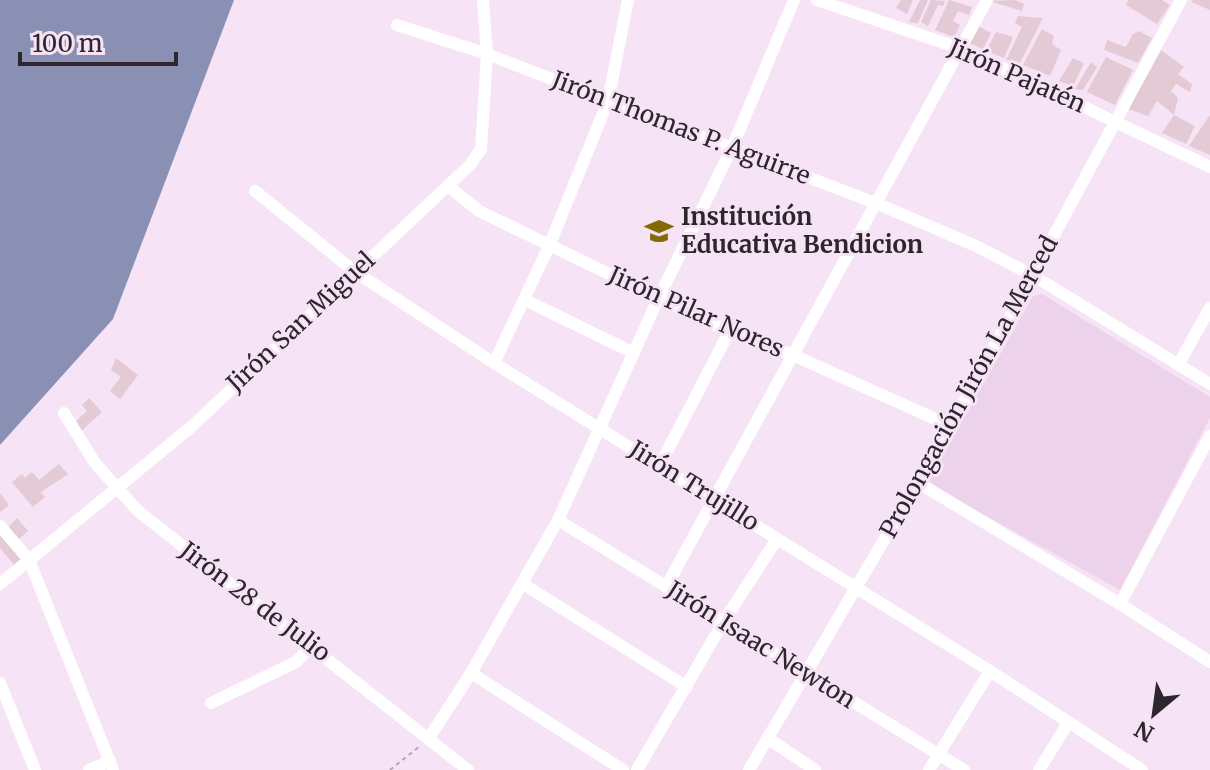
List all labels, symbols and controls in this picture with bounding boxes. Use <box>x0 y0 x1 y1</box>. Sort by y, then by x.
scale bar <box>20 16 176 66</box>
text: 100 m <box>32 28 103 59</box>
street label: Jirón Pajatén <box>943 31 1091 120</box>
street label: Jirón Thomas P. Aguirre <box>547 64 815 191</box>
place label: Institución Educativa Bendicion <box>681 201 923 260</box>
school or university icon: Institución Educativa Bendicion <box>644 216 674 246</box>
street label: Prolongación Jirón La Merced <box>872 230 1065 543</box>
street label: Jirón San Miguel <box>219 245 381 399</box>
street label: Jirón Pilar Nores <box>603 259 789 364</box>
street label: Jirón Trujillo <box>623 433 765 538</box>
street label: Jirón 28 de Julio <box>173 534 337 668</box>
street label: Jirón Isaac Newton <box>660 573 862 715</box>
north arrow <box>1114 674 1194 754</box>
text: N <box>1129 715 1159 748</box>

